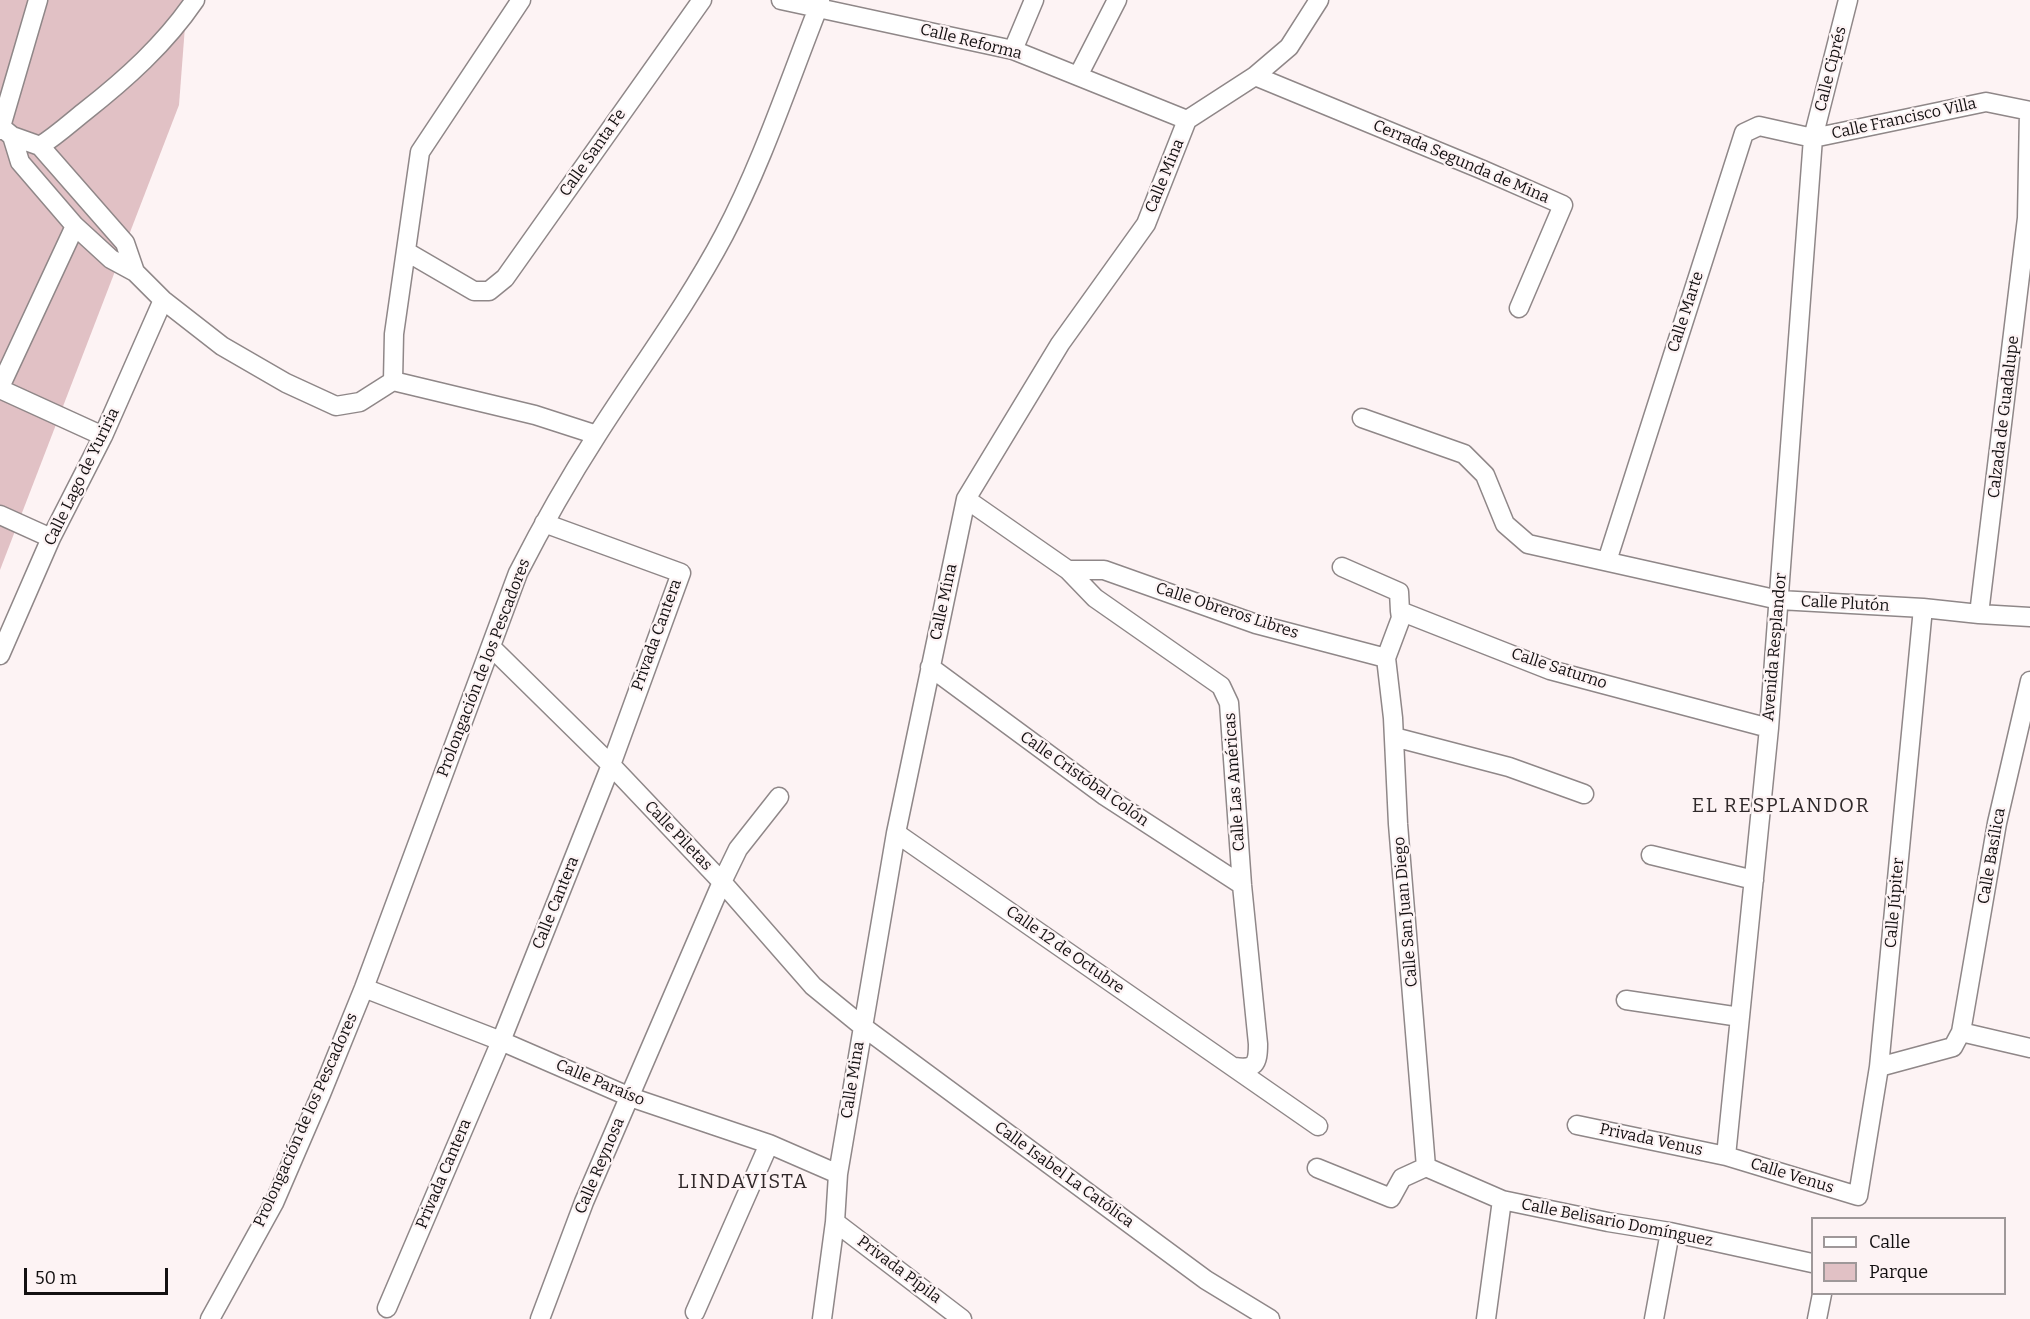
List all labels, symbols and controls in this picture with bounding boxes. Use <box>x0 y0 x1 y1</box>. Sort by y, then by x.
street label: Calle Reforma <box>918 20 1024 64</box>
street label: Calle Ciprés <box>1811 24 1851 114</box>
street label: Calle Francisco Villa <box>1830 94 1978 144</box>
street label: Calle Santa Fe <box>556 105 630 201</box>
street label: Cerrada Segunda de Mina <box>1370 116 1552 208</box>
street label: Calle Mina <box>1142 136 1188 216</box>
street label: Calle Marte <box>1664 269 1708 355</box>
street label: Calzada de Guadalupe <box>1985 335 2023 499</box>
street label: Calle Lago de Yuriria <box>40 405 124 549</box>
street label: Prolongación de los Pescadores <box>433 556 535 780</box>
street label: Calle Mina <box>927 562 961 642</box>
street label: Avenida Resplandor <box>1759 572 1791 722</box>
street label: Privada Cantera <box>628 577 686 693</box>
street label: Calle Obreros Libres <box>1153 579 1301 643</box>
street label: Calle Plutón <box>1800 592 1890 616</box>
street label: Calle Saturno <box>1509 644 1609 694</box>
street label: Calle Las Américas <box>1221 712 1249 852</box>
street label: Calle Cristóbal Colón <box>1016 727 1152 831</box>
district label: EL RESPLANDOR <box>1692 794 1870 818</box>
street label: Calle Piletas <box>640 797 716 875</box>
street label: Calle Basílica <box>1974 806 2010 906</box>
street label: Calle San Juan Diego <box>1390 836 1422 988</box>
street label: Calle Cantera <box>529 854 583 952</box>
street label: Calle Júpiter <box>1881 857 1909 949</box>
street label: Calle 12 de Octubre <box>1002 902 1128 998</box>
street label: Prolongación de los Pescadores <box>250 1010 362 1230</box>
street label: Calle Mina <box>837 1040 869 1120</box>
street label: Calle Paraíso <box>553 1056 647 1110</box>
street label: Calle Reynosa <box>571 1115 629 1217</box>
street label: Privada Cantera <box>412 1116 476 1232</box>
street label: Calle Isabel La Católica <box>991 1118 1137 1232</box>
street label: Privada Venus <box>1598 1120 1704 1160</box>
street label: Calle Venus <box>1748 1154 1836 1198</box>
district label: LINDAVISTA <box>678 1170 808 1194</box>
street label: Calle Belisario Domínguez <box>1520 1195 1714 1251</box>
legend <box>1811 1217 2006 1295</box>
text: Calle <box>1869 1231 1910 1253</box>
street label: Privada Pípila <box>853 1232 945 1308</box>
scale bar <box>27 1256 171 1294</box>
text: Parque <box>1869 1261 1928 1283</box>
text: 50 m <box>35 1267 77 1289</box>

